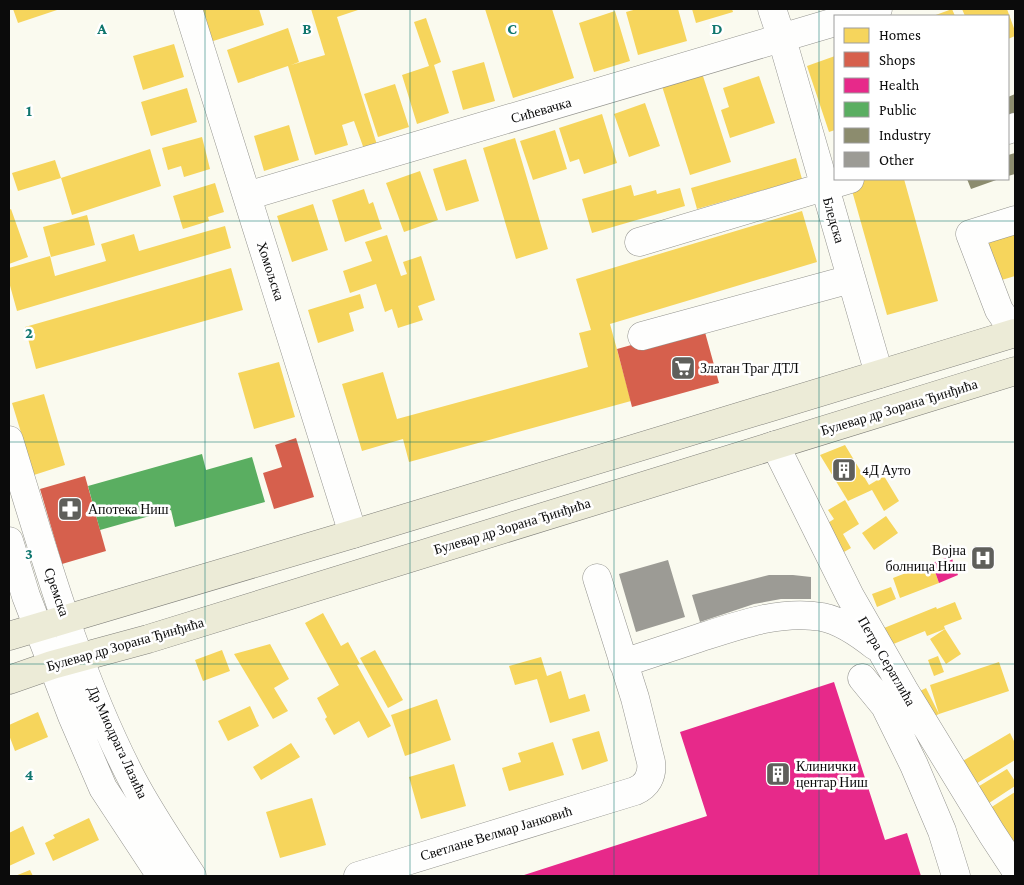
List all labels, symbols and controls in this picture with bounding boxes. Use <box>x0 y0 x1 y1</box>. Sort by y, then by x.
legend <box>834 15 1009 180</box>
text: A <box>96 20 107 37</box>
text: B <box>302 20 312 37</box>
text: C <box>507 20 517 37</box>
text: D <box>711 20 723 37</box>
text: Homes <box>879 27 921 43</box>
text: Shops <box>879 52 915 69</box>
text: Health <box>879 77 919 93</box>
street label: Сићевачка <box>509 94 574 126</box>
text: 1 <box>26 102 32 119</box>
text: Public <box>879 102 917 118</box>
text: Industry <box>879 127 931 144</box>
text: Other <box>879 152 915 168</box>
street label: Бледска <box>820 195 848 246</box>
street label: Хомољска <box>254 240 288 303</box>
text: 2 <box>25 324 33 341</box>
supermarket icon: Златан Траг ДТЛ <box>670 355 696 381</box>
place label: Златан Траг ДТЛ <box>700 360 799 376</box>
street label: Булевар др Зорана Ђинђића <box>819 375 980 438</box>
building icon: 4Д Ауто <box>831 457 857 483</box>
place label: 4Д Ауто <box>862 462 911 478</box>
street label: Булевар др Зорана Ђинђића <box>432 494 593 557</box>
pharmacy icon: Апотека Ниш <box>57 496 83 522</box>
place label: Апотека Ниш <box>88 501 169 517</box>
place label: Војна болница Ниш <box>885 542 967 574</box>
text: 3 <box>25 545 33 562</box>
hospital icon: Војна болница Ниш <box>970 545 996 571</box>
street label: Сремска <box>41 566 73 619</box>
street label: Петра Сератлића <box>855 613 919 709</box>
street label: Булевар др Зорана Ђинђића <box>45 614 206 674</box>
street label: Др Миодрага Лазића <box>85 683 151 802</box>
place label: Клинички центар Ниш <box>796 758 868 790</box>
building icon: Клинички центар Ниш <box>765 761 791 787</box>
text: 4 <box>25 766 34 783</box>
street label: Светлане Велмар Јанковић <box>418 802 574 864</box>

